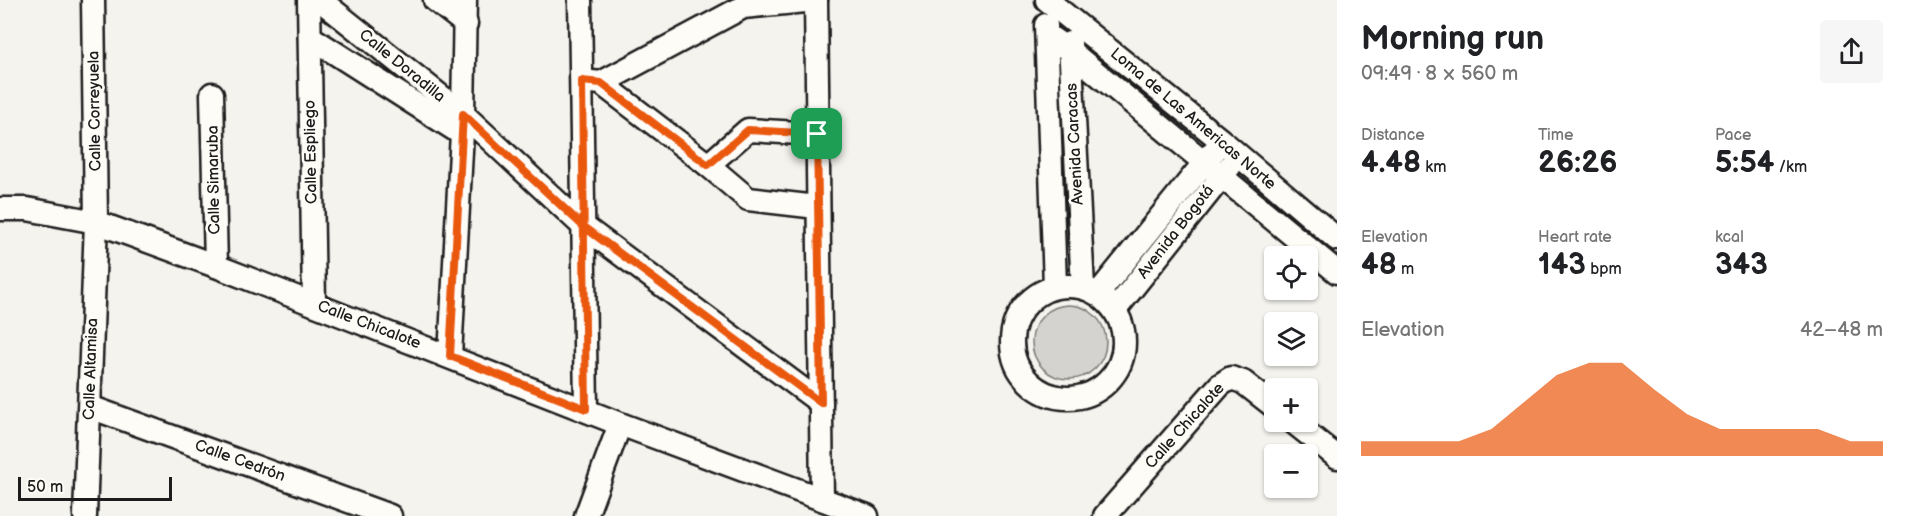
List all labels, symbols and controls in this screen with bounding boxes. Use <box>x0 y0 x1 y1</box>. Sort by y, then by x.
text: Morning run <box>1361 19 1544 59</box>
button: share <box>1820 20 1883 83</box>
street label: Calle Doradilla <box>355 25 449 107</box>
street label: Loma de Las Americas Norte <box>1106 44 1280 194</box>
street label: Calle Correyuela <box>84 51 106 171</box>
text: 09:49 · 8 × 560 m <box>1361 62 1518 86</box>
street label: Avenida Caracas <box>1062 82 1088 205</box>
street label: Calle Espliego <box>301 100 321 204</box>
pin <box>791 108 842 159</box>
icon: arrive <box>800 117 833 150</box>
street label: Calle Simaruba <box>204 125 224 235</box>
text: Distance <box>1361 126 1425 145</box>
text: Time <box>1538 126 1573 145</box>
text: Pace <box>1715 126 1751 145</box>
text: 4.48 <box>1361 145 1421 181</box>
text: 26:26 <box>1538 145 1618 181</box>
text: 5:54 <box>1715 145 1775 181</box>
text: km <box>1421 158 1446 177</box>
text: /km <box>1775 158 1807 177</box>
street label: Avenida Bogotá <box>1134 181 1218 283</box>
text: Elevation <box>1361 228 1428 247</box>
text: Heart rate <box>1538 228 1612 247</box>
text: kcal <box>1715 228 1744 247</box>
map controls <box>1264 246 1318 498</box>
button: locate <box>1264 246 1318 300</box>
text: 48 <box>1361 247 1397 283</box>
text: 143 <box>1538 247 1586 283</box>
text: 343 <box>1715 247 1768 283</box>
text: m <box>1397 260 1414 279</box>
text: bpm <box>1586 260 1622 279</box>
street label: Calle Chicalote <box>315 297 424 354</box>
button: layers <box>1264 312 1318 366</box>
street label: Calle Altamisa <box>80 318 102 420</box>
text: Elevation <box>1361 318 1444 342</box>
text: 42–48 m <box>1800 318 1883 342</box>
button: + <box>1264 378 1318 432</box>
street label: Calle Chicalote <box>1141 379 1229 473</box>
street label: Calle Cedrón <box>192 436 288 486</box>
button: − <box>1264 444 1318 498</box>
scale bar <box>18 474 172 502</box>
text: 50 m <box>27 478 63 497</box>

